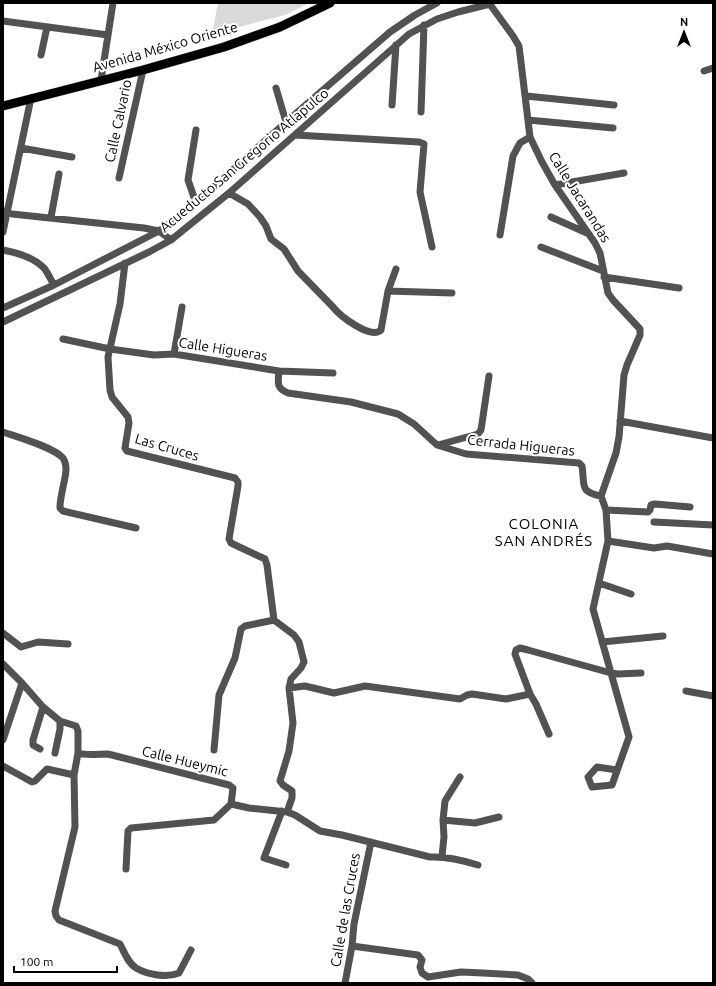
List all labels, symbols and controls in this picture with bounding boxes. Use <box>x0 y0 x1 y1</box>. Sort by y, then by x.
north arrow <box>664 12 704 52</box>
text: N <box>680 16 688 28</box>
street label: Avenida México Oriente <box>91 19 239 75</box>
street label: Calle Calvario <box>101 78 135 164</box>
street label: Acueducto San Gregorio Atlapulco <box>156 85 332 235</box>
street label: Calle Jacarandas <box>546 149 614 245</box>
street label: Calle Higueras <box>178 334 268 364</box>
street label: Las Cruces <box>133 430 201 464</box>
street label: Cerrada Higueras <box>466 431 576 459</box>
district label: COLONIA SAN ANDRÉS <box>495 515 593 549</box>
street label: Calle Hueymic <box>140 743 230 780</box>
street label: Calle de las Cruces <box>327 852 363 968</box>
scale bar <box>14 948 117 974</box>
text: 100 m <box>20 955 53 968</box>

